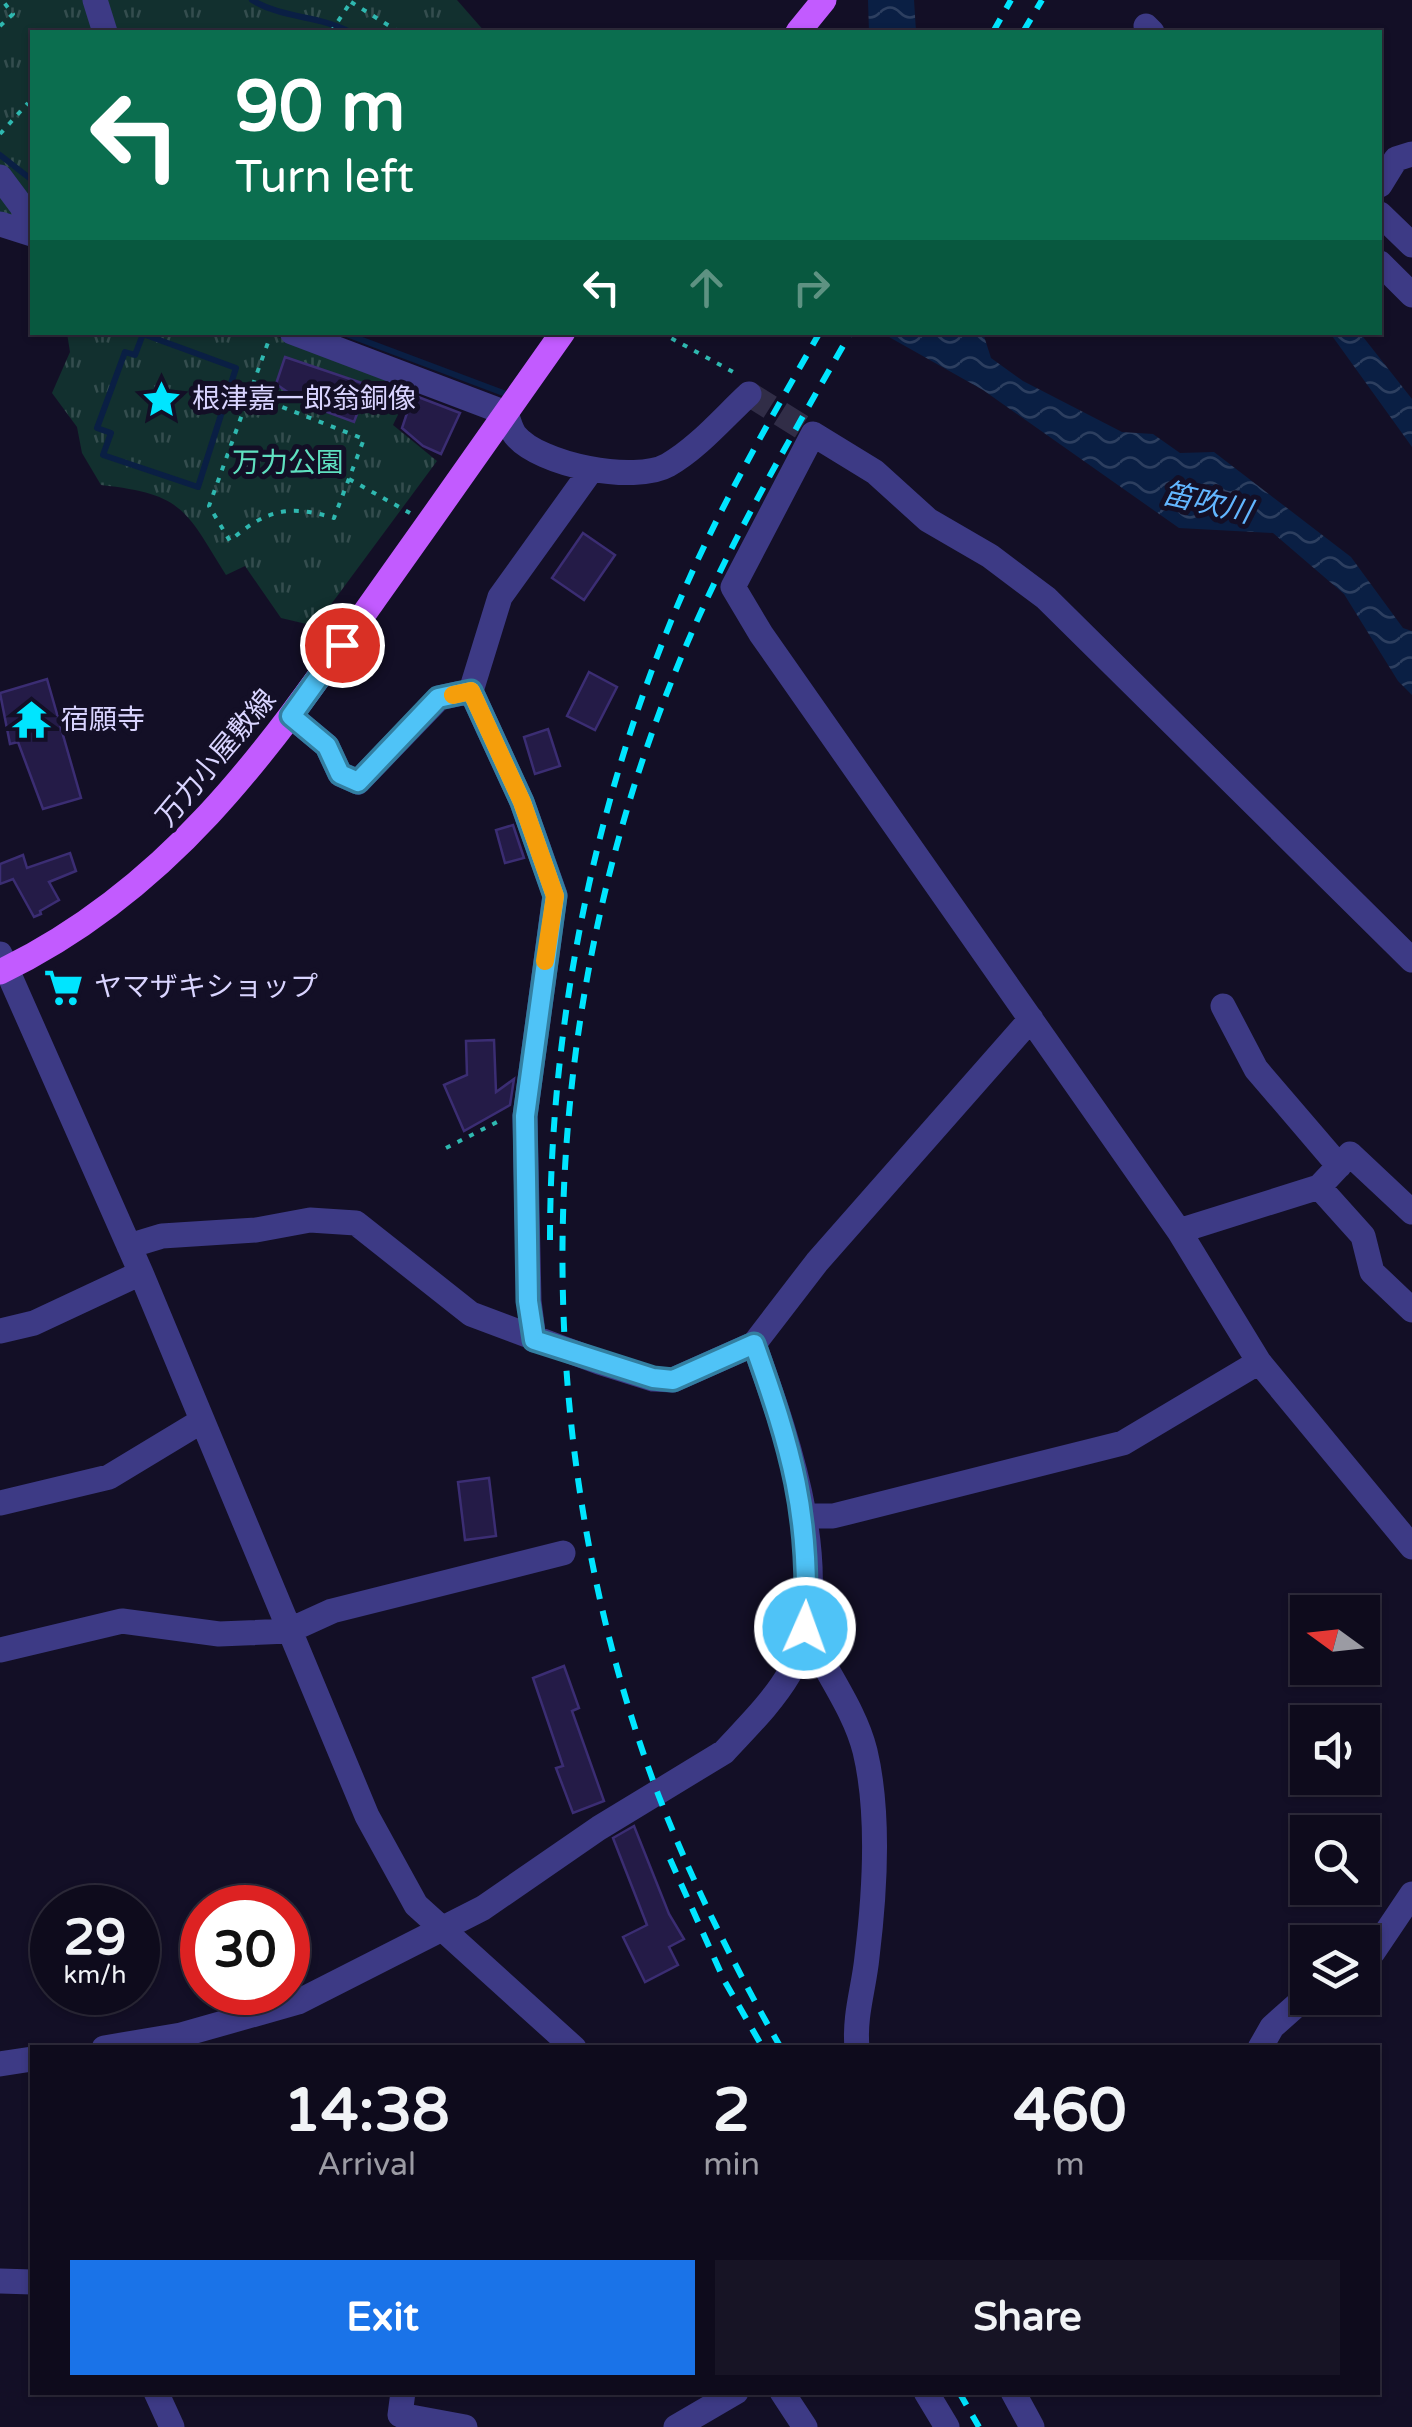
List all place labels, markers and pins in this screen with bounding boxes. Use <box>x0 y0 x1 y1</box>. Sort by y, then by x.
place icon: 根津嘉一郎翁銅像 <box>141 378 183 420</box>
place label: 根津嘉一郎翁銅像 <box>192 382 416 416</box>
pin <box>300 603 385 688</box>
temple icon: 宿願寺 <box>10 699 52 741</box>
place label: 宿願寺 <box>61 703 145 737</box>
supermarket icon: ヤマザキショップ <box>43 966 85 1008</box>
place label: ヤマザキショップ <box>94 970 318 1004</box>

